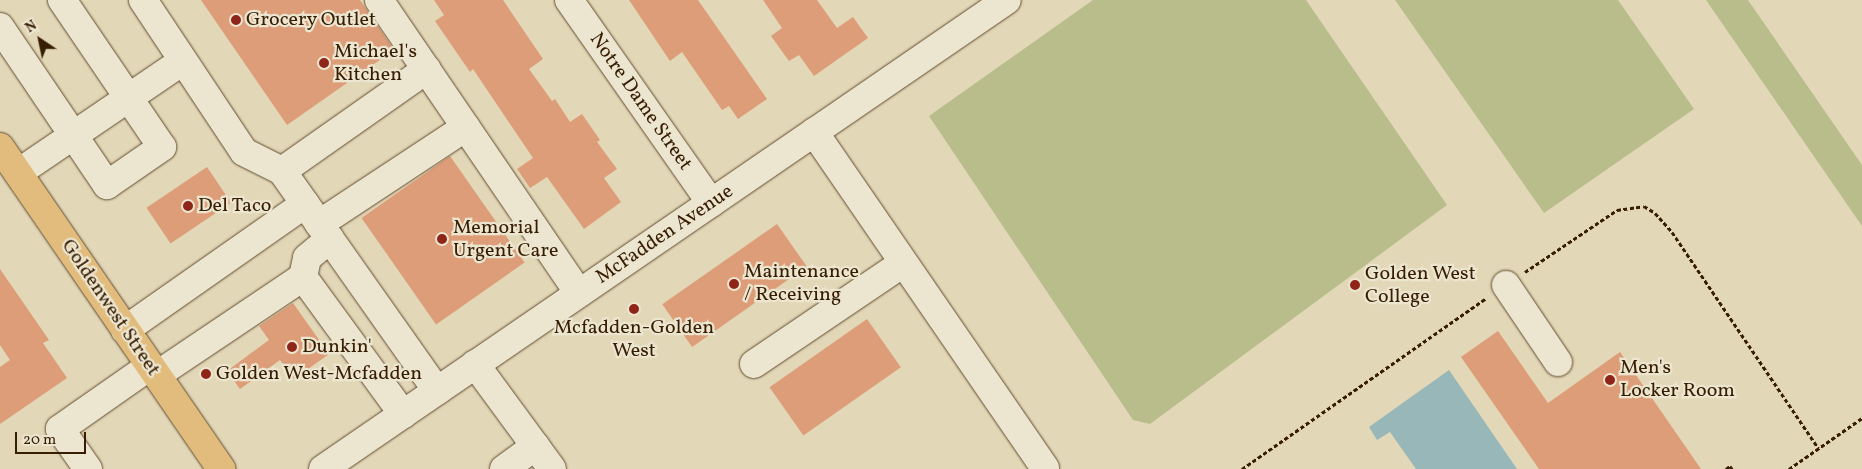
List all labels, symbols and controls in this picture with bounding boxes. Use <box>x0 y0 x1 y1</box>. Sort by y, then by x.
place label: Grocery Outlet <box>246 8 377 32</box>
marker: Grocery Outlet <box>230 14 242 26</box>
north arrow <box>15 15 65 65</box>
text: N <box>22 16 41 38</box>
street label: Notre Dame Street <box>584 29 696 175</box>
place label: Michael's Kitchen <box>334 40 417 87</box>
marker: Michael's Kitchen <box>318 57 330 69</box>
street label: McFadden Avenue <box>592 180 738 290</box>
place label: Del Taco <box>198 194 272 218</box>
marker: Del Taco <box>182 200 194 212</box>
place label: Memorial Urgent Care <box>453 216 558 263</box>
marker: Memorial Urgent Care <box>435 232 449 246</box>
street label: Goldenwest Street <box>55 235 165 381</box>
place label: Maintenance / Receiving <box>744 260 859 307</box>
place label: Golden West College <box>1365 262 1476 309</box>
marker: Maintenance / Receiving <box>728 278 740 290</box>
marker: Golden West College <box>1349 279 1361 291</box>
marker: Mcfadden-Golden West <box>628 303 640 315</box>
place label: Mcfadden-Golden West <box>554 317 714 364</box>
place label: Dunkin' <box>302 335 372 359</box>
marker: Dunkin' <box>286 341 298 353</box>
place label: Men's Locker Room <box>1620 356 1735 403</box>
place label: Golden West-Mcfadden <box>216 362 423 386</box>
marker: Golden West-Mcfadden <box>200 368 212 380</box>
marker: Men's Locker Room <box>1604 374 1616 386</box>
scale bar <box>18 422 89 454</box>
text: 20 m <box>23 430 56 451</box>

